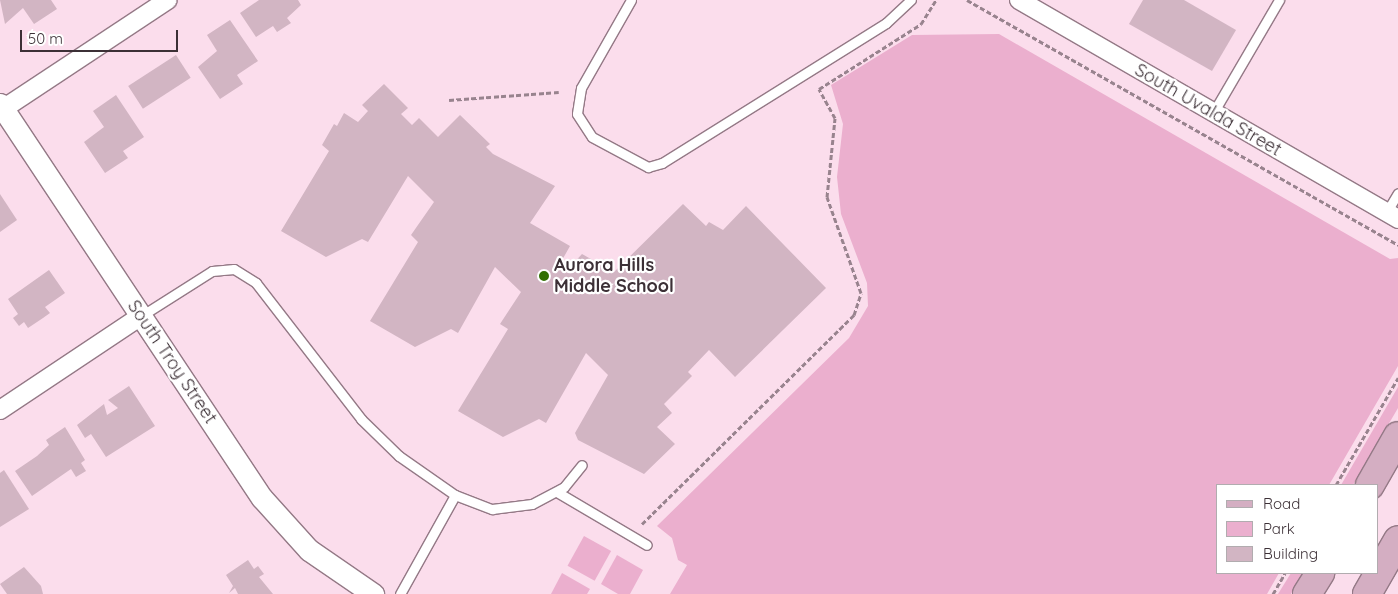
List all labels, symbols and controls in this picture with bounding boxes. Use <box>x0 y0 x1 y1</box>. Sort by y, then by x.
scale bar <box>22 20 180 52</box>
text: 50 m <box>28 29 63 48</box>
street label: South Uvalda Street <box>1131 59 1285 161</box>
place label: Aurora Hills Middle School <box>554 255 674 298</box>
marker: Aurora Hills Middle School <box>538 270 550 282</box>
street label: South Troy Street <box>123 296 221 428</box>
legend <box>1216 484 1378 574</box>
text: Road <box>1263 494 1300 513</box>
text: Park <box>1263 519 1295 538</box>
text: Building <box>1263 544 1318 563</box>

